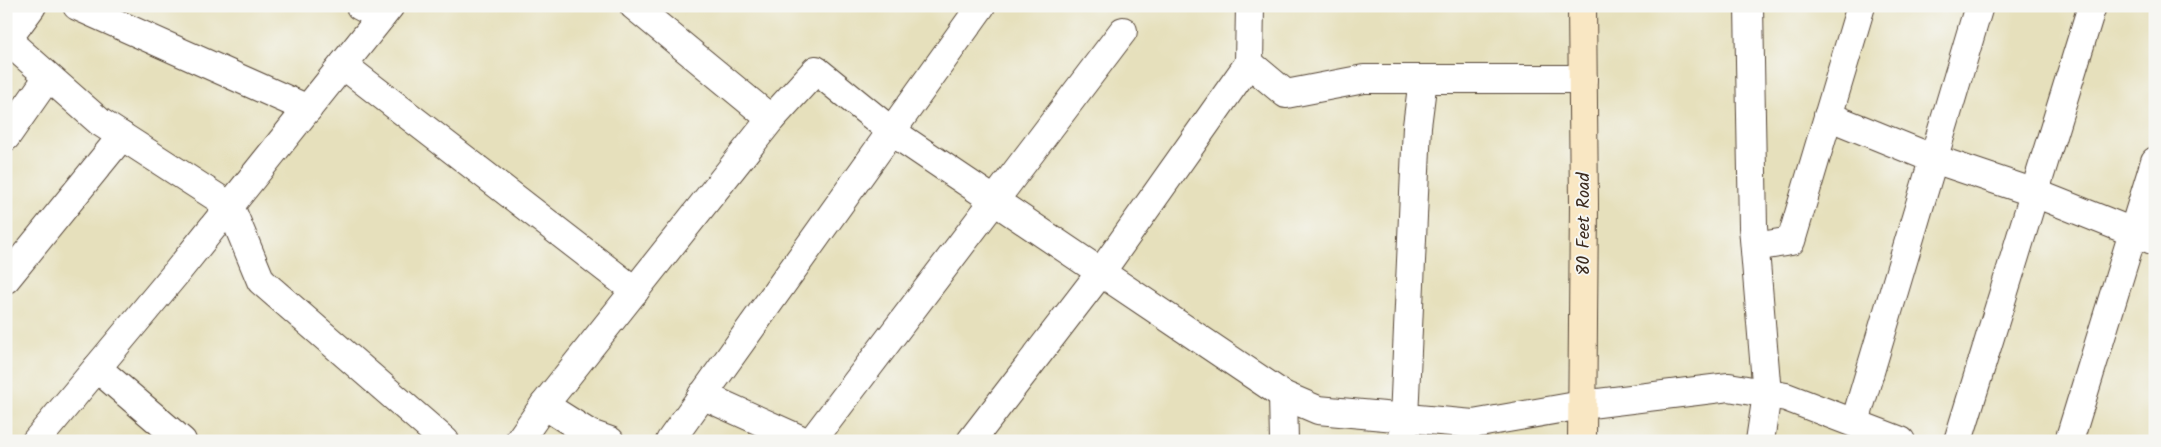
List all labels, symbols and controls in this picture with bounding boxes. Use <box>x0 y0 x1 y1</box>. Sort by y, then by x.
street label: 80 Feet Road <box>1570 172 1599 275</box>

